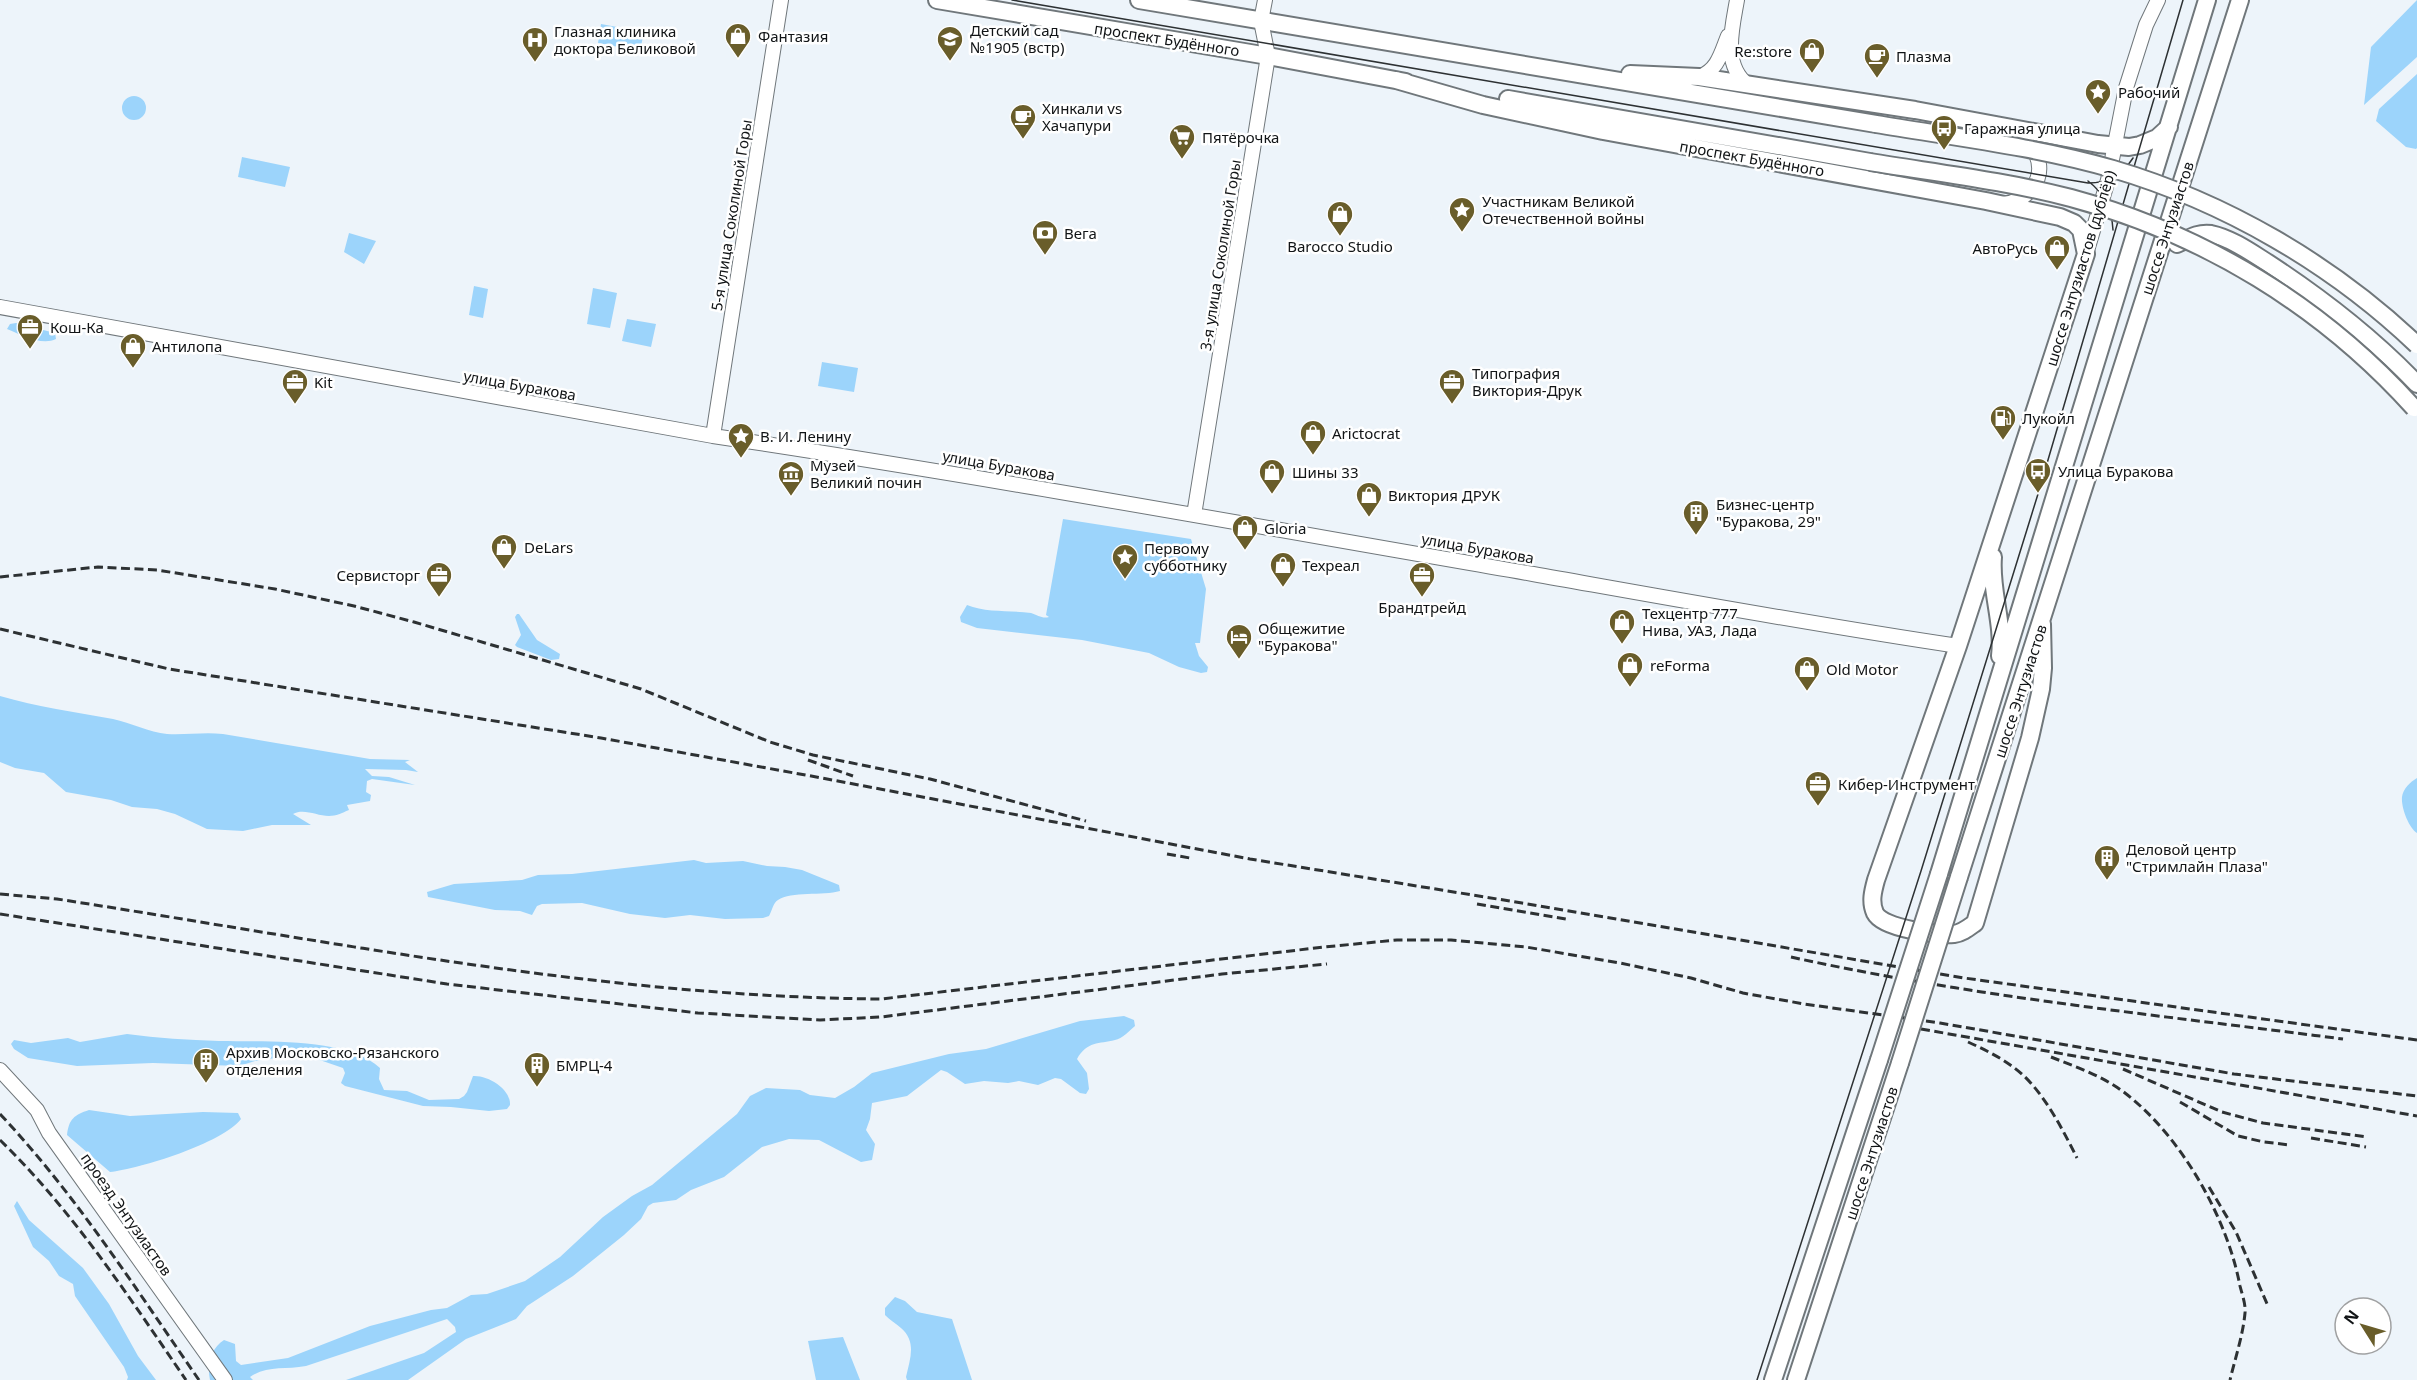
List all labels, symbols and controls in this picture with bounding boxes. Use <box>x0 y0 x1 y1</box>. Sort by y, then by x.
street label: проспект Будённого <box>1093 18 1241 60</box>
place label: Детский сад №1905 (встр) <box>970 20 1064 57</box>
place label: Глазная клиника доктора Беликовой <box>554 21 696 58</box>
shop icon: Фантазия <box>723 21 753 59</box>
school or university icon: Детский сад №1905 (встр) <box>935 24 965 62</box>
hospital icon: Глазная клиника доктора Беликовой <box>520 25 550 63</box>
place label: Фантазия <box>758 26 828 46</box>
shop icon: Re:store <box>1797 36 1827 74</box>
place label: Re:store <box>1734 41 1792 61</box>
cafe icon: Плазма <box>1862 41 1892 79</box>
place label: Плазма <box>1896 46 1951 66</box>
place icon: Рабочий <box>2083 77 2113 115</box>
place label: Рабочий <box>2118 82 2180 102</box>
place label: Хинкали vs Хачапури <box>1042 98 1122 135</box>
cafe icon: Хинкали vs Хачапури <box>1008 102 1038 140</box>
bus stop icon: Гаражная улица <box>1929 113 1959 151</box>
street label: 5-я улица Соколиной Горы <box>706 118 756 312</box>
place label: Гаражная улица <box>1964 118 2081 138</box>
supermarket icon: Пятёрочка <box>1167 122 1197 160</box>
place label: Пятёрочка <box>1202 127 1279 147</box>
street label: проспект Будённого <box>1678 135 1826 181</box>
street label: 3-я улица Соколиной Горы <box>1195 158 1245 352</box>
street label: шоссе Энтузиастов <box>2136 159 2198 297</box>
street label: шоссе Энтузиастов (дублёр) <box>2041 168 2119 368</box>
place label: Участникам Великой Отечественной войны <box>1482 191 1644 228</box>
place icon: Участникам Великой Отечественной войны <box>1447 195 1477 233</box>
shop icon: Barocco Studio <box>1325 199 1355 237</box>
bank icon: Вега <box>1030 218 1060 256</box>
place label: Вега <box>1064 223 1097 243</box>
shop icon: АвтоРусь <box>2042 233 2072 271</box>
place label: Barocco Studio <box>1287 236 1393 256</box>
place label: АвтоРусь <box>1973 238 2038 258</box>
office icon: Кош-Ка <box>15 312 45 350</box>
place label: Кош-Ка <box>50 317 104 337</box>
shop icon: Антилопа <box>118 331 148 369</box>
place label: Антилопа <box>152 336 222 356</box>
place label: Типография Виктория-Друк <box>1472 363 1582 400</box>
street label: улица Буракова <box>462 365 578 405</box>
office icon: Kit <box>280 367 310 405</box>
office icon: Типография Виктория-Друк <box>1437 367 1467 405</box>
place label: Kit <box>314 372 333 392</box>
fuel station icon: Лукойл <box>1988 403 2018 441</box>
place label: Лукойл <box>2022 408 2075 428</box>
shop icon: Arictocrat <box>1298 418 1328 456</box>
place icon: В. И. Ленину <box>726 421 756 459</box>
place label: Arictocrat <box>1332 423 1401 443</box>
place label: В. И. Ленину <box>760 426 851 446</box>
street label: улица Буракова <box>941 445 1057 485</box>
place label: Музей Великий почин <box>810 455 922 492</box>
bus stop icon: Улица Буракова <box>2023 456 2053 494</box>
shop icon: Шины 33 <box>1257 457 1287 495</box>
museum icon: Музей Великий почин <box>776 459 806 497</box>
place label: Улица Буракова <box>2058 461 2174 481</box>
place label: Шины 33 <box>1292 462 1359 482</box>
shop icon: Виктория ДРУК <box>1354 480 1384 518</box>
place label: Виктория ДРУК <box>1388 485 1501 505</box>
place label: Бизнес-центр "Буракова, 29" <box>1716 494 1821 531</box>
building icon: Бизнес-центр "Буракова, 29" <box>1681 498 1711 536</box>
shop icon: Gloria <box>1230 513 1260 551</box>
place label: Gloria <box>1264 518 1306 538</box>
street label: улица Буракова <box>1420 528 1536 568</box>
shop icon: DeLars <box>489 532 519 570</box>
place label: DeLars <box>524 537 573 557</box>
place label: Первому субботнику <box>1144 538 1227 575</box>
place icon: Первому субботнику <box>1110 542 1140 580</box>
shop icon: Техреал <box>1268 550 1298 588</box>
place label: Техреал <box>1302 555 1360 575</box>
office icon: Сервисторг <box>424 560 454 598</box>
office icon: Брандтрейд <box>1407 560 1437 598</box>
place label: Сервисторг <box>336 565 420 585</box>
place label: Брандтрейд <box>1378 597 1466 617</box>
place label: Техцентр 777 Нива, УАЗ, Лада <box>1642 603 1757 640</box>
shop icon: Техцентр 777 Нива, УАЗ, Лада <box>1607 607 1637 645</box>
place label: Общежитие "Буракова" <box>1258 618 1345 655</box>
hotel icon: Общежитие "Буракова" <box>1224 622 1254 660</box>
street label: шоссе Энтузиастов <box>1989 622 2051 760</box>
shop icon: reForma <box>1615 650 1645 688</box>
shop icon: Old Motor <box>1792 654 1822 692</box>
place label: reForma <box>1650 655 1710 675</box>
place label: Old Motor <box>1826 659 1898 679</box>
office icon: Кибер-Инструмент <box>1803 769 1833 807</box>
place label: Кибер-Инструмент <box>1838 774 1975 794</box>
place label: Деловой центр "Стримлайн Плаза" <box>2126 839 2268 876</box>
building icon: Деловой центр "Стримлайн Плаза" <box>2092 843 2122 881</box>
place label: Архив Московско-Рязанского отделения <box>226 1042 439 1079</box>
building icon: Архив Московско-Рязанского отделения <box>191 1046 221 1084</box>
building icon: БМРЦ-4 <box>522 1050 552 1088</box>
place label: БМРЦ-4 <box>556 1055 613 1075</box>
street label: шоссе Энтузиастов <box>1840 1084 1902 1222</box>
street label: проезд Энтузиастов <box>77 1149 177 1279</box>
north arrow <box>2333 1296 2393 1356</box>
text: N <box>2338 1305 2364 1329</box>

